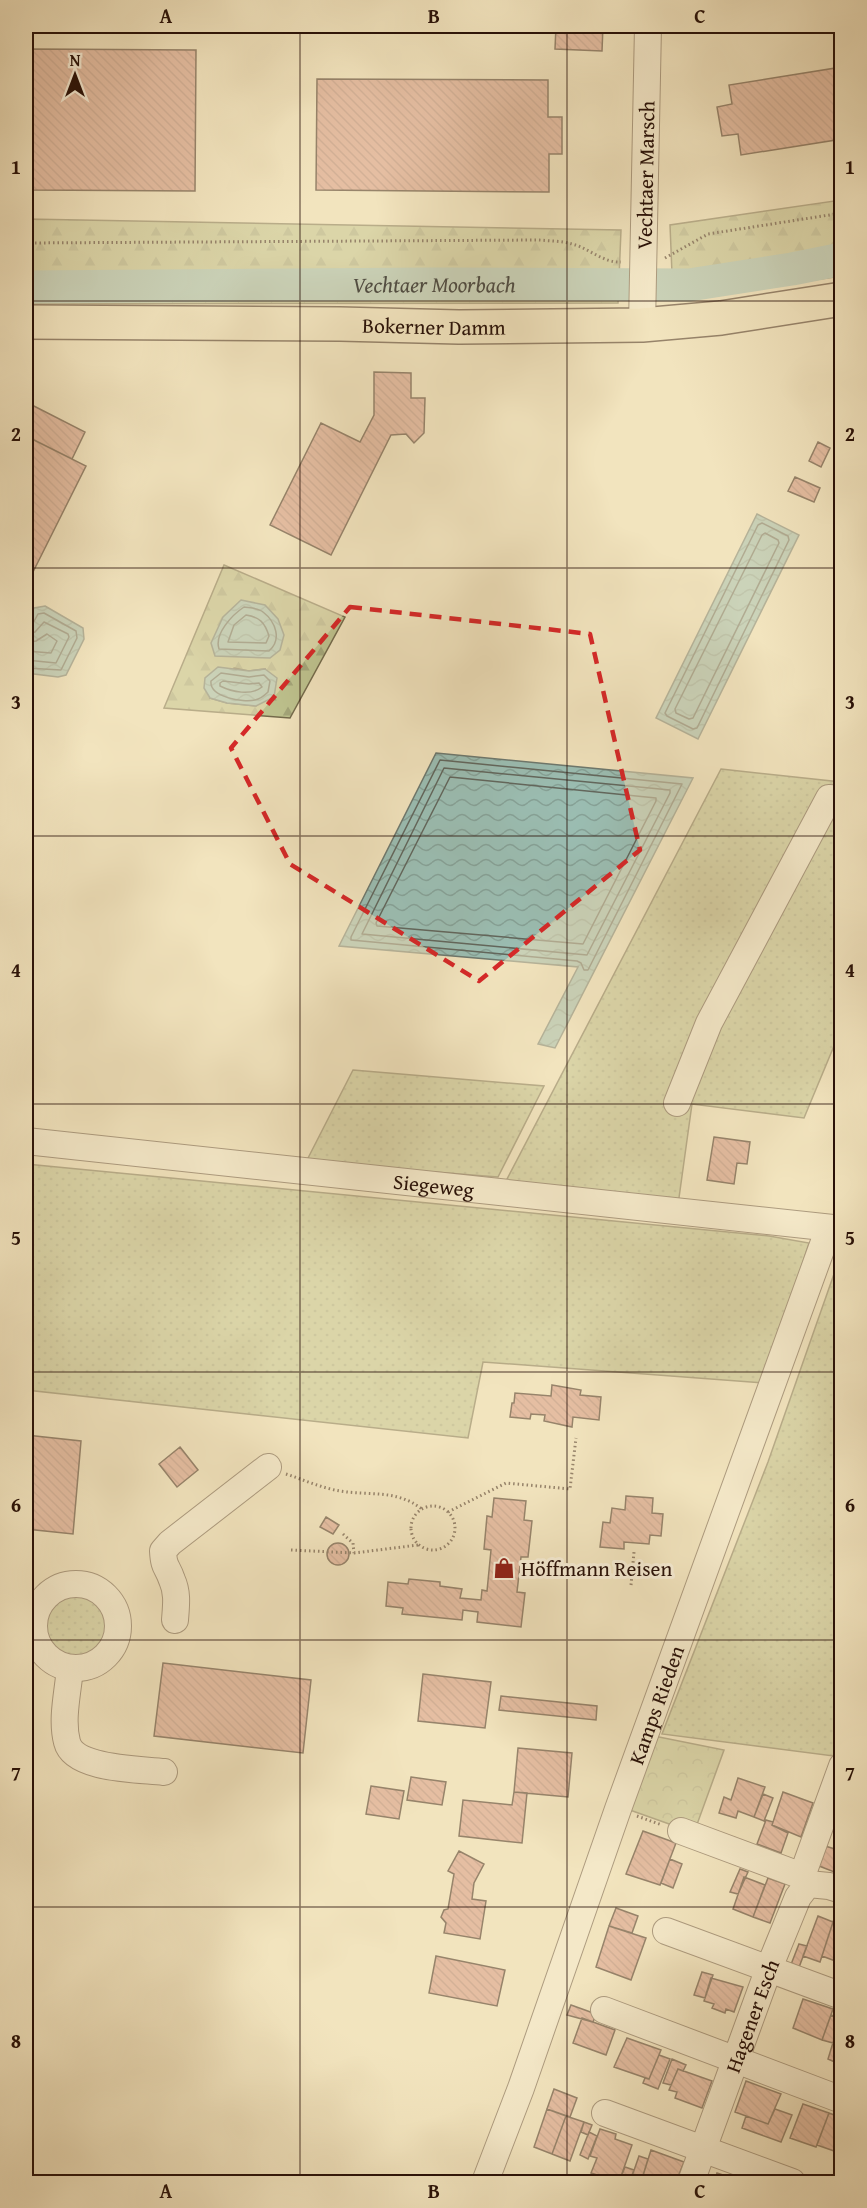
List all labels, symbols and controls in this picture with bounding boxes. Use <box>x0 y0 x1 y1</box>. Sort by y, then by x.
text: A <box>160 1 173 30</box>
text: B <box>428 1 440 30</box>
text: C <box>694 1 706 30</box>
north arrow <box>45 45 105 105</box>
text: N <box>70 48 81 72</box>
street label: Vechtaer Marsch <box>628 100 662 250</box>
text: 1 <box>11 152 21 181</box>
text: 1 <box>845 152 855 181</box>
water label: Vechtaer Moorbach <box>352 268 516 301</box>
street label: Bokerner Damm <box>362 309 506 343</box>
text: 2 <box>11 419 21 448</box>
text: 2 <box>845 419 855 448</box>
text: 3 <box>11 687 21 716</box>
text: 3 <box>845 687 855 716</box>
text: 4 <box>11 955 21 984</box>
text: 4 <box>845 955 855 984</box>
street label: Siegeweg <box>392 1165 476 1205</box>
text: 5 <box>11 1223 21 1252</box>
text: 5 <box>845 1223 855 1252</box>
text: 6 <box>11 1490 21 1519</box>
text: 6 <box>845 1490 855 1519</box>
place label: Höffmann Reisen <box>521 1553 672 1584</box>
shop icon: Höffmann Reisen <box>492 1556 516 1580</box>
street label: Kamps Rieden <box>620 1641 692 1769</box>
text: 7 <box>11 1758 21 1787</box>
text: 7 <box>845 1758 855 1787</box>
street label: Hagener Esch <box>717 1954 787 2077</box>
text: 8 <box>11 2026 21 2055</box>
text: 8 <box>845 2026 855 2055</box>
text: A <box>160 2176 173 2205</box>
text: B <box>428 2176 440 2205</box>
text: C <box>694 2176 706 2205</box>

